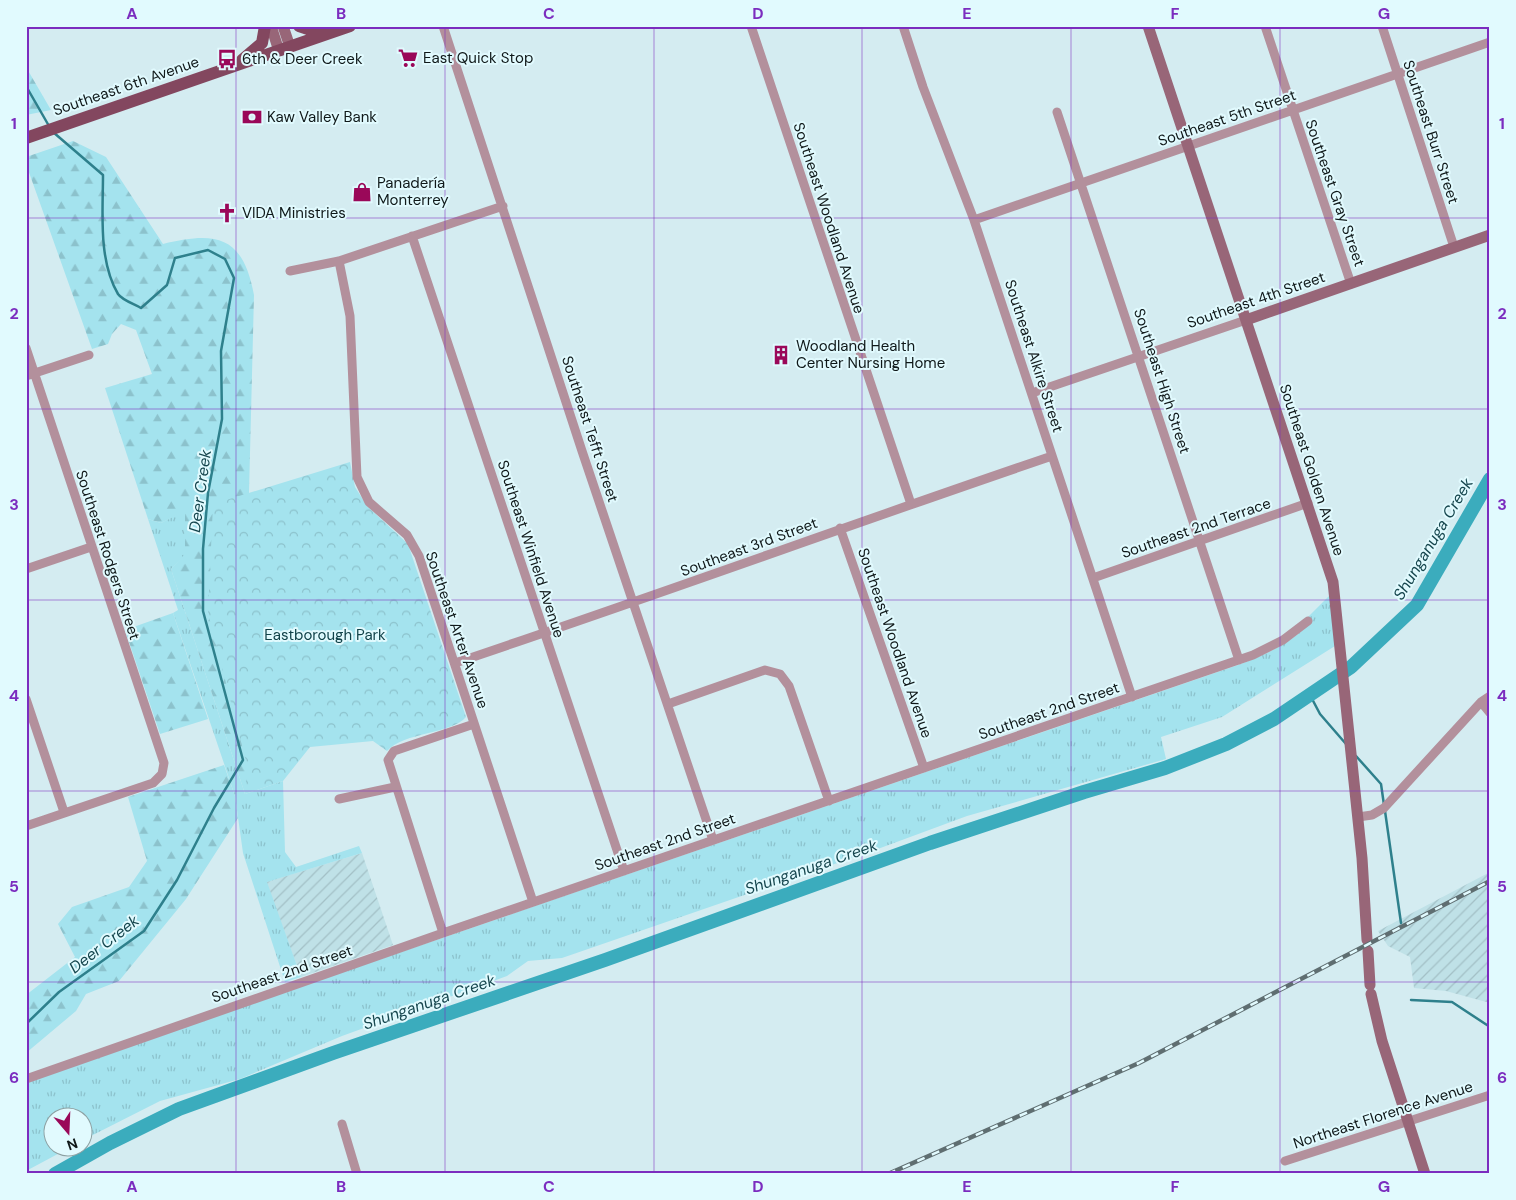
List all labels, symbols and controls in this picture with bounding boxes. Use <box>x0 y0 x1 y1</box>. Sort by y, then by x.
text: A <box>126 3 138 24</box>
text: B <box>336 3 346 24</box>
text: C <box>543 3 555 24</box>
text: D <box>752 3 764 24</box>
text: E <box>962 3 972 24</box>
text: F <box>1171 3 1180 24</box>
text: G <box>1378 3 1390 24</box>
supermarket icon: East Quick Stop <box>397 47 419 69</box>
bus stop icon: 6th & Deer Creek <box>216 48 238 70</box>
place label: East Quick Stop <box>423 48 533 68</box>
place label: 6th & Deer Creek <box>242 49 363 69</box>
street label: Southeast 6th Avenue <box>50 52 202 120</box>
street label: Southeast Burr Street <box>1398 58 1464 206</box>
street label: Southeast 5th Street <box>1155 85 1299 151</box>
bank icon: Kaw Valley Bank <box>241 106 263 128</box>
place label: Kaw Valley Bank <box>267 107 377 127</box>
text: 1 <box>11 113 17 134</box>
text: 1 <box>1499 113 1505 134</box>
street label: Southeast Gray Street <box>1300 117 1370 269</box>
street label: Southeast Woodland Avenue <box>789 120 869 316</box>
place label: Panadería Monterrey <box>377 173 449 210</box>
shop icon: Panadería Monterrey <box>351 181 373 203</box>
church icon: VIDA Ministries <box>216 202 238 224</box>
place label: VIDA Ministries <box>242 203 346 223</box>
street label: Southeast 4th Street <box>1184 267 1328 333</box>
street label: Southeast Alkire Street <box>1000 277 1068 435</box>
text: 2 <box>9 303 19 324</box>
text: 2 <box>1497 303 1507 324</box>
street label: Southeast High Street <box>1129 306 1195 456</box>
place label: Woodland Health Center Nursing Home <box>796 336 945 373</box>
building icon: Woodland Health Center Nursing Home <box>770 344 792 366</box>
street label: Southeast Tefft Street <box>557 353 623 505</box>
street label: Southeast Golden Avenue <box>1275 382 1349 558</box>
water label: Deer Creek <box>184 447 216 534</box>
street label: Southeast Winfield Avenue <box>493 458 569 640</box>
street label: Southeast Rodgers Street <box>71 468 145 643</box>
water label: Shunganuga Creek <box>1388 473 1478 604</box>
street label: Southeast 2nd Terrace <box>1118 493 1274 563</box>
text: 3 <box>9 494 19 515</box>
text: 3 <box>1497 494 1507 515</box>
street label: Southeast 3rd Street <box>678 513 820 581</box>
street label: Southeast Woodland Avenue <box>853 545 937 741</box>
street label: Southeast Arter Avenue <box>421 549 493 711</box>
park label: Eastborough Park <box>264 625 386 645</box>
street label: Southeast 2nd Street <box>976 677 1122 744</box>
text: 4 <box>9 685 19 706</box>
text: 4 <box>1497 685 1507 706</box>
street label: Southeast 2nd Street <box>592 808 738 875</box>
water label: Shunganuga Creek <box>742 834 881 900</box>
text: 5 <box>9 876 19 897</box>
text: 5 <box>1497 876 1507 897</box>
water label: Deer Creek <box>65 910 144 978</box>
street label: Southeast 2nd Street <box>209 940 355 1007</box>
water label: Shunganuga Creek <box>360 969 499 1035</box>
text: 6 <box>9 1067 19 1088</box>
text: 6 <box>1497 1067 1507 1088</box>
street label: Northeast Florence Avenue <box>1291 1076 1475 1154</box>
north arrow <box>42 1108 92 1158</box>
text: N <box>64 1134 80 1154</box>
text: A <box>126 1176 138 1197</box>
text: B <box>336 1176 346 1197</box>
text: C <box>543 1176 555 1197</box>
text: D <box>752 1176 764 1197</box>
text: E <box>962 1176 972 1197</box>
text: F <box>1171 1176 1180 1197</box>
text: G <box>1378 1176 1390 1197</box>

